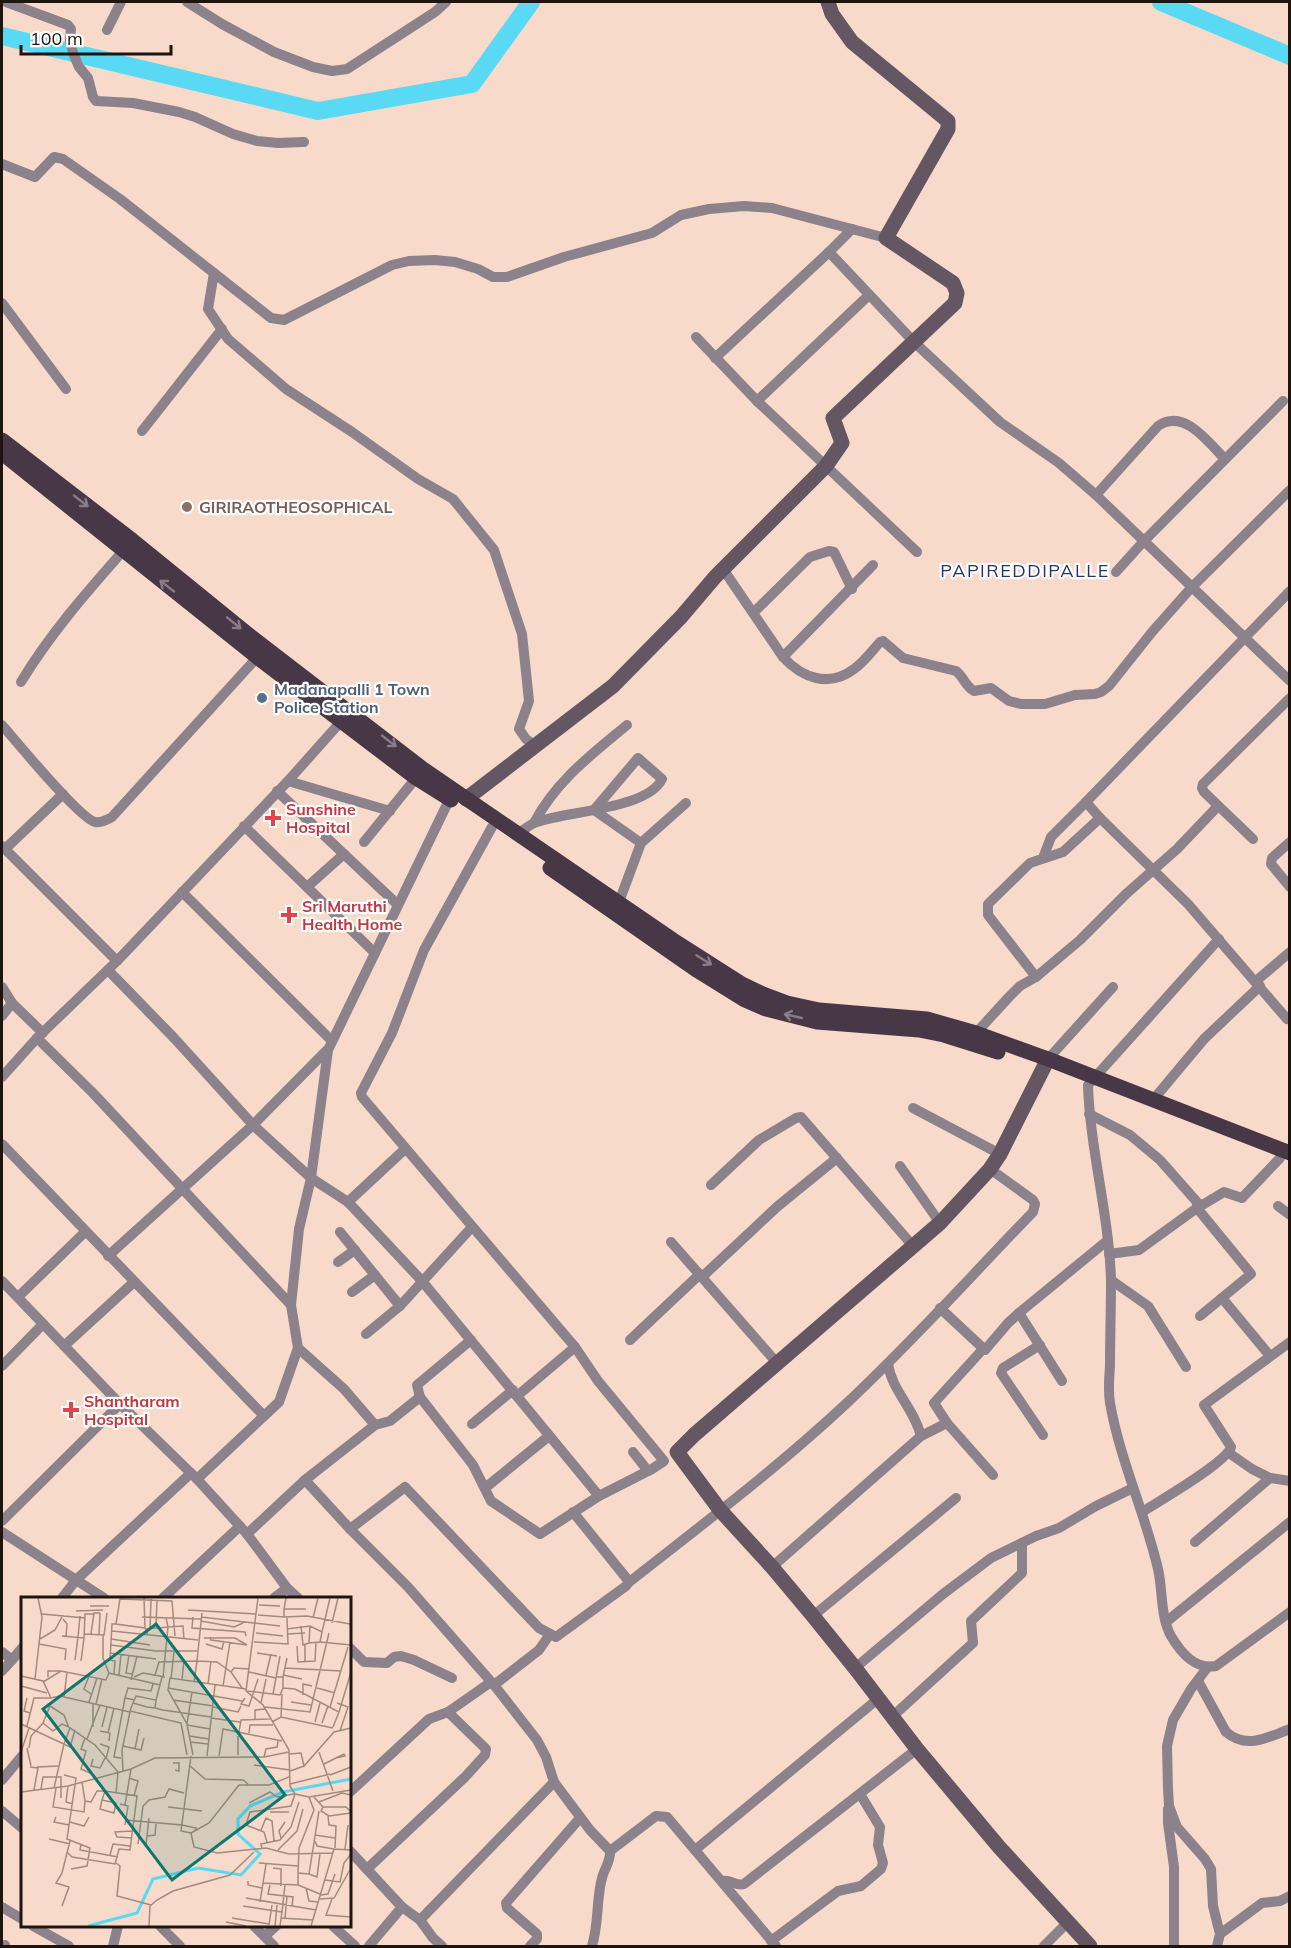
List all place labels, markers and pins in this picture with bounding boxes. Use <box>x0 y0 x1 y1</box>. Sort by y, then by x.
place label: GIRIRAOTHEOSOPHICAL <box>199 497 392 517</box>
marker: GIRIRAOTHEOSOPHICAL <box>180 500 194 514</box>
place label: Madanapalli 1 Town Police Station <box>274 679 430 717</box>
marker: Madanapalli 1 Town Police Station <box>255 691 269 705</box>
place label: Sunshine Hospital <box>286 799 356 837</box>
marker: Sunshine Hospital <box>264 809 282 827</box>
place label: Sri Maruthi Health Home <box>302 896 403 934</box>
marker: Sri Maruthi Health Home <box>280 906 298 924</box>
place label: Shantharam Hospital <box>84 1391 180 1429</box>
marker: Shantharam Hospital <box>62 1401 80 1419</box>

